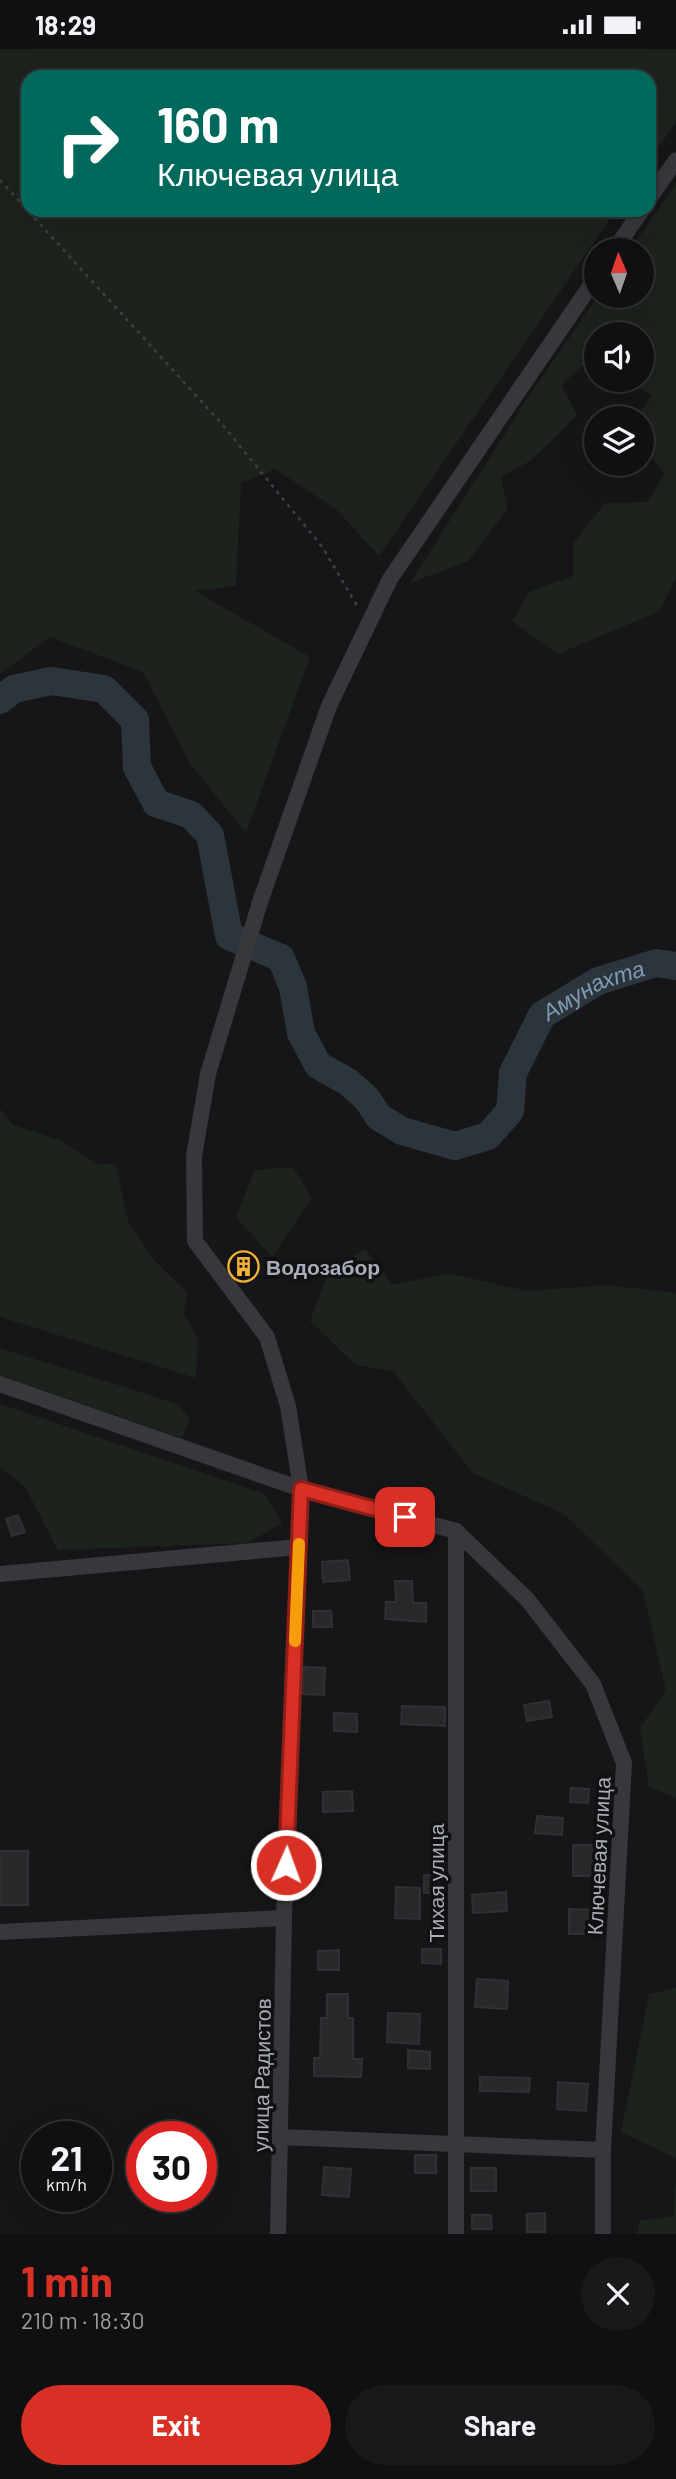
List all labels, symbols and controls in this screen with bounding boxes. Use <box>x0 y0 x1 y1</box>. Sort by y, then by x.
text: 18:29 <box>35 9 96 40</box>
text: 160 m <box>157 94 279 153</box>
icon: right <box>42 98 133 189</box>
text: Ключевая улица <box>157 154 398 192</box>
north arrow <box>584 238 654 308</box>
map controls <box>584 238 654 476</box>
button: sound <box>584 322 654 392</box>
button: layers <box>584 406 654 476</box>
water label: Амунахта <box>535 954 648 1027</box>
building icon: Водозабор <box>226 1249 260 1283</box>
place label: Водозабор <box>266 1254 380 1279</box>
pin <box>375 1487 435 1547</box>
icon: arrive <box>386 1498 424 1536</box>
street label: Ключевая улица <box>581 1776 615 1936</box>
street label: Тихая улица <box>423 1823 448 1942</box>
position arrow <box>249 1828 323 1902</box>
street label: улица Радистов <box>247 1998 275 2152</box>
speed limit sign: 30 <box>126 2121 217 2212</box>
text: 21 <box>51 2136 82 2178</box>
text: km/h <box>46 2173 87 2195</box>
text: 1 min <box>21 2255 113 2305</box>
button: close <box>581 2257 655 2331</box>
text: 210 m · 18:30 <box>21 2306 144 2334</box>
button: Exit <box>21 2385 331 2465</box>
button: Share <box>345 2385 655 2465</box>

